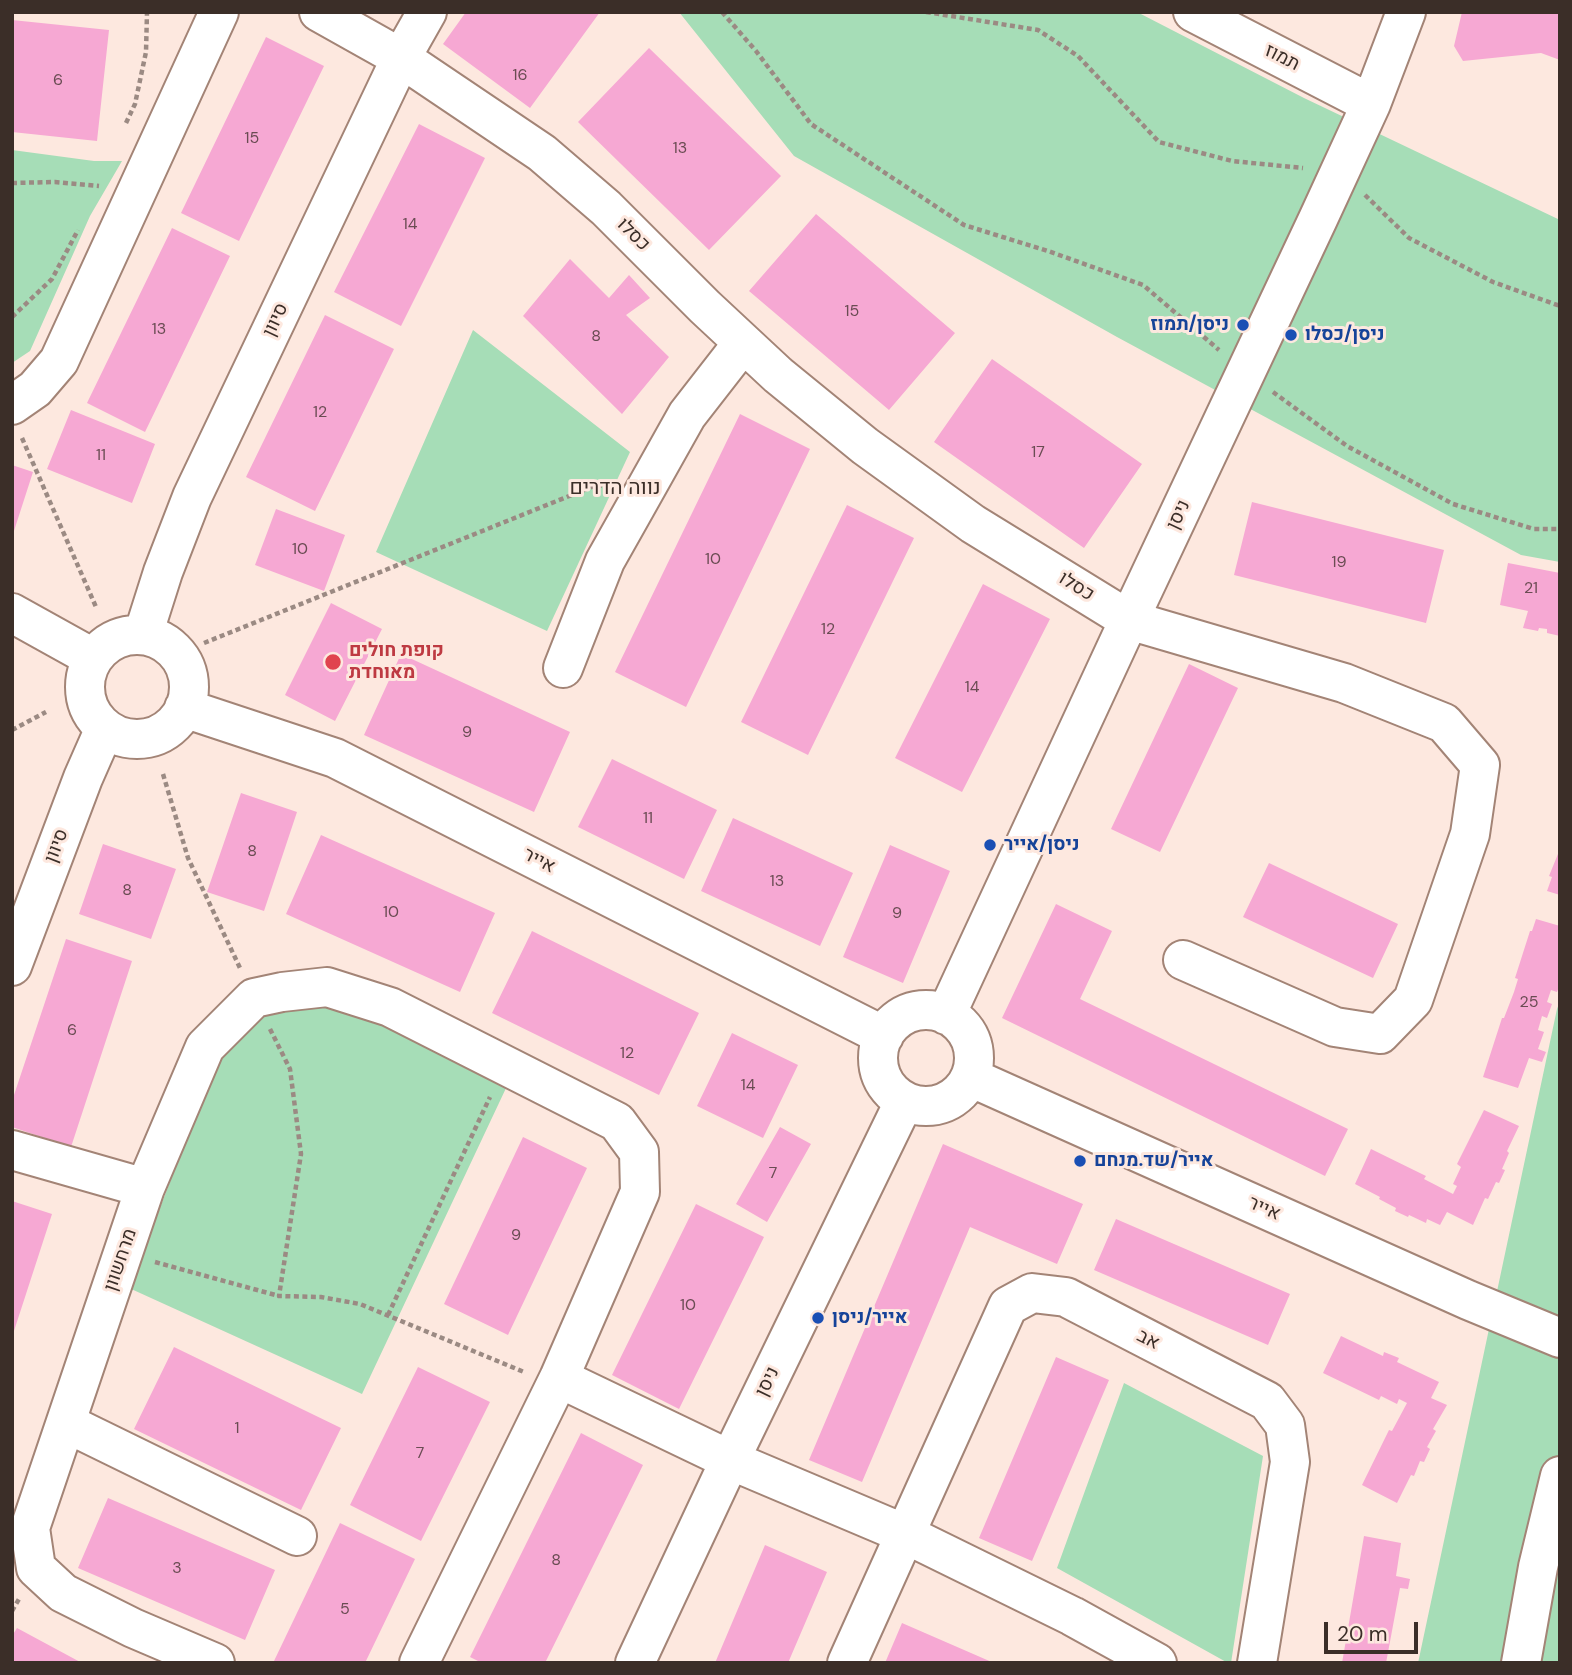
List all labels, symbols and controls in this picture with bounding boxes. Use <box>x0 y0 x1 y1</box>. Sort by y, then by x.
street label: תמוז <box>1261 40 1303 76</box>
house number: 16 <box>512 66 528 86</box>
house number: 6 <box>53 71 63 91</box>
house number: 15 <box>245 129 259 149</box>
house number: 13 <box>673 139 687 159</box>
street label: כסלו <box>612 214 654 256</box>
house number: 14 <box>403 215 417 235</box>
street label: סיוון <box>258 300 294 340</box>
house number: 15 <box>845 302 859 322</box>
place label: ניסן/תמוז <box>1150 314 1229 336</box>
marker: ניסן/תמוז <box>1235 317 1251 333</box>
house number: 13 <box>152 320 166 340</box>
place label: ניסן/כסלו <box>1305 324 1384 346</box>
house number: 8 <box>591 327 601 347</box>
marker: ניסן/כסלו <box>1283 327 1299 343</box>
house number: 12 <box>313 403 327 423</box>
house number: 17 <box>1031 443 1045 463</box>
house number: 11 <box>96 446 106 466</box>
district label: נווה הדרים <box>569 475 661 501</box>
street label: ניסן <box>1162 497 1196 533</box>
house number: 10 <box>292 540 308 560</box>
house number: 10 <box>705 550 721 570</box>
house number: 19 <box>1331 553 1347 573</box>
street label: כסלו <box>1054 567 1098 607</box>
house number: 21 <box>1524 579 1538 599</box>
house number: 12 <box>821 620 835 640</box>
place label: קופת חולים מאוחדת <box>349 640 444 684</box>
marker: קופת חולים מאוחדת <box>323 652 343 672</box>
house number: 14 <box>965 678 979 698</box>
house number: 9 <box>462 723 472 743</box>
house number: 11 <box>643 809 653 829</box>
street label: סיוון <box>40 826 74 866</box>
place label: ניסן/אייר <box>1004 834 1079 856</box>
marker: ניסן/אייר <box>982 837 998 853</box>
house number: 8 <box>247 842 257 862</box>
street label: אייר <box>519 843 559 879</box>
house number: 13 <box>770 872 784 892</box>
house number: 8 <box>122 881 132 901</box>
house number: 10 <box>383 903 399 923</box>
house number: 9 <box>892 904 902 924</box>
house number: 25 <box>1520 993 1538 1013</box>
house number: 6 <box>67 1021 77 1041</box>
house number: 12 <box>620 1044 634 1064</box>
house number: 14 <box>741 1076 755 1096</box>
place label: אייר/שד.מנחם <box>1094 1150 1214 1172</box>
marker: אייר/שד.מנחם <box>1072 1153 1088 1169</box>
house number: 7 <box>769 1164 777 1184</box>
street label: אייר <box>1244 1192 1284 1226</box>
street label: מרחשוון <box>100 1226 142 1294</box>
house number: 9 <box>511 1226 521 1246</box>
house number: 10 <box>680 1296 696 1316</box>
place label: אייר/ניסן <box>832 1307 907 1329</box>
marker: אייר/ניסן <box>810 1310 826 1326</box>
street label: אב <box>1133 1325 1163 1355</box>
street label: ניסן <box>751 1363 785 1401</box>
house number: 1 <box>235 1419 239 1439</box>
house number: 7 <box>416 1444 424 1464</box>
house number: 8 <box>551 1551 561 1571</box>
house number: 3 <box>172 1559 182 1579</box>
house number: 5 <box>340 1600 350 1620</box>
scale bar <box>1327 1608 1422 1652</box>
text: 20 m <box>1337 1620 1388 1648</box>

